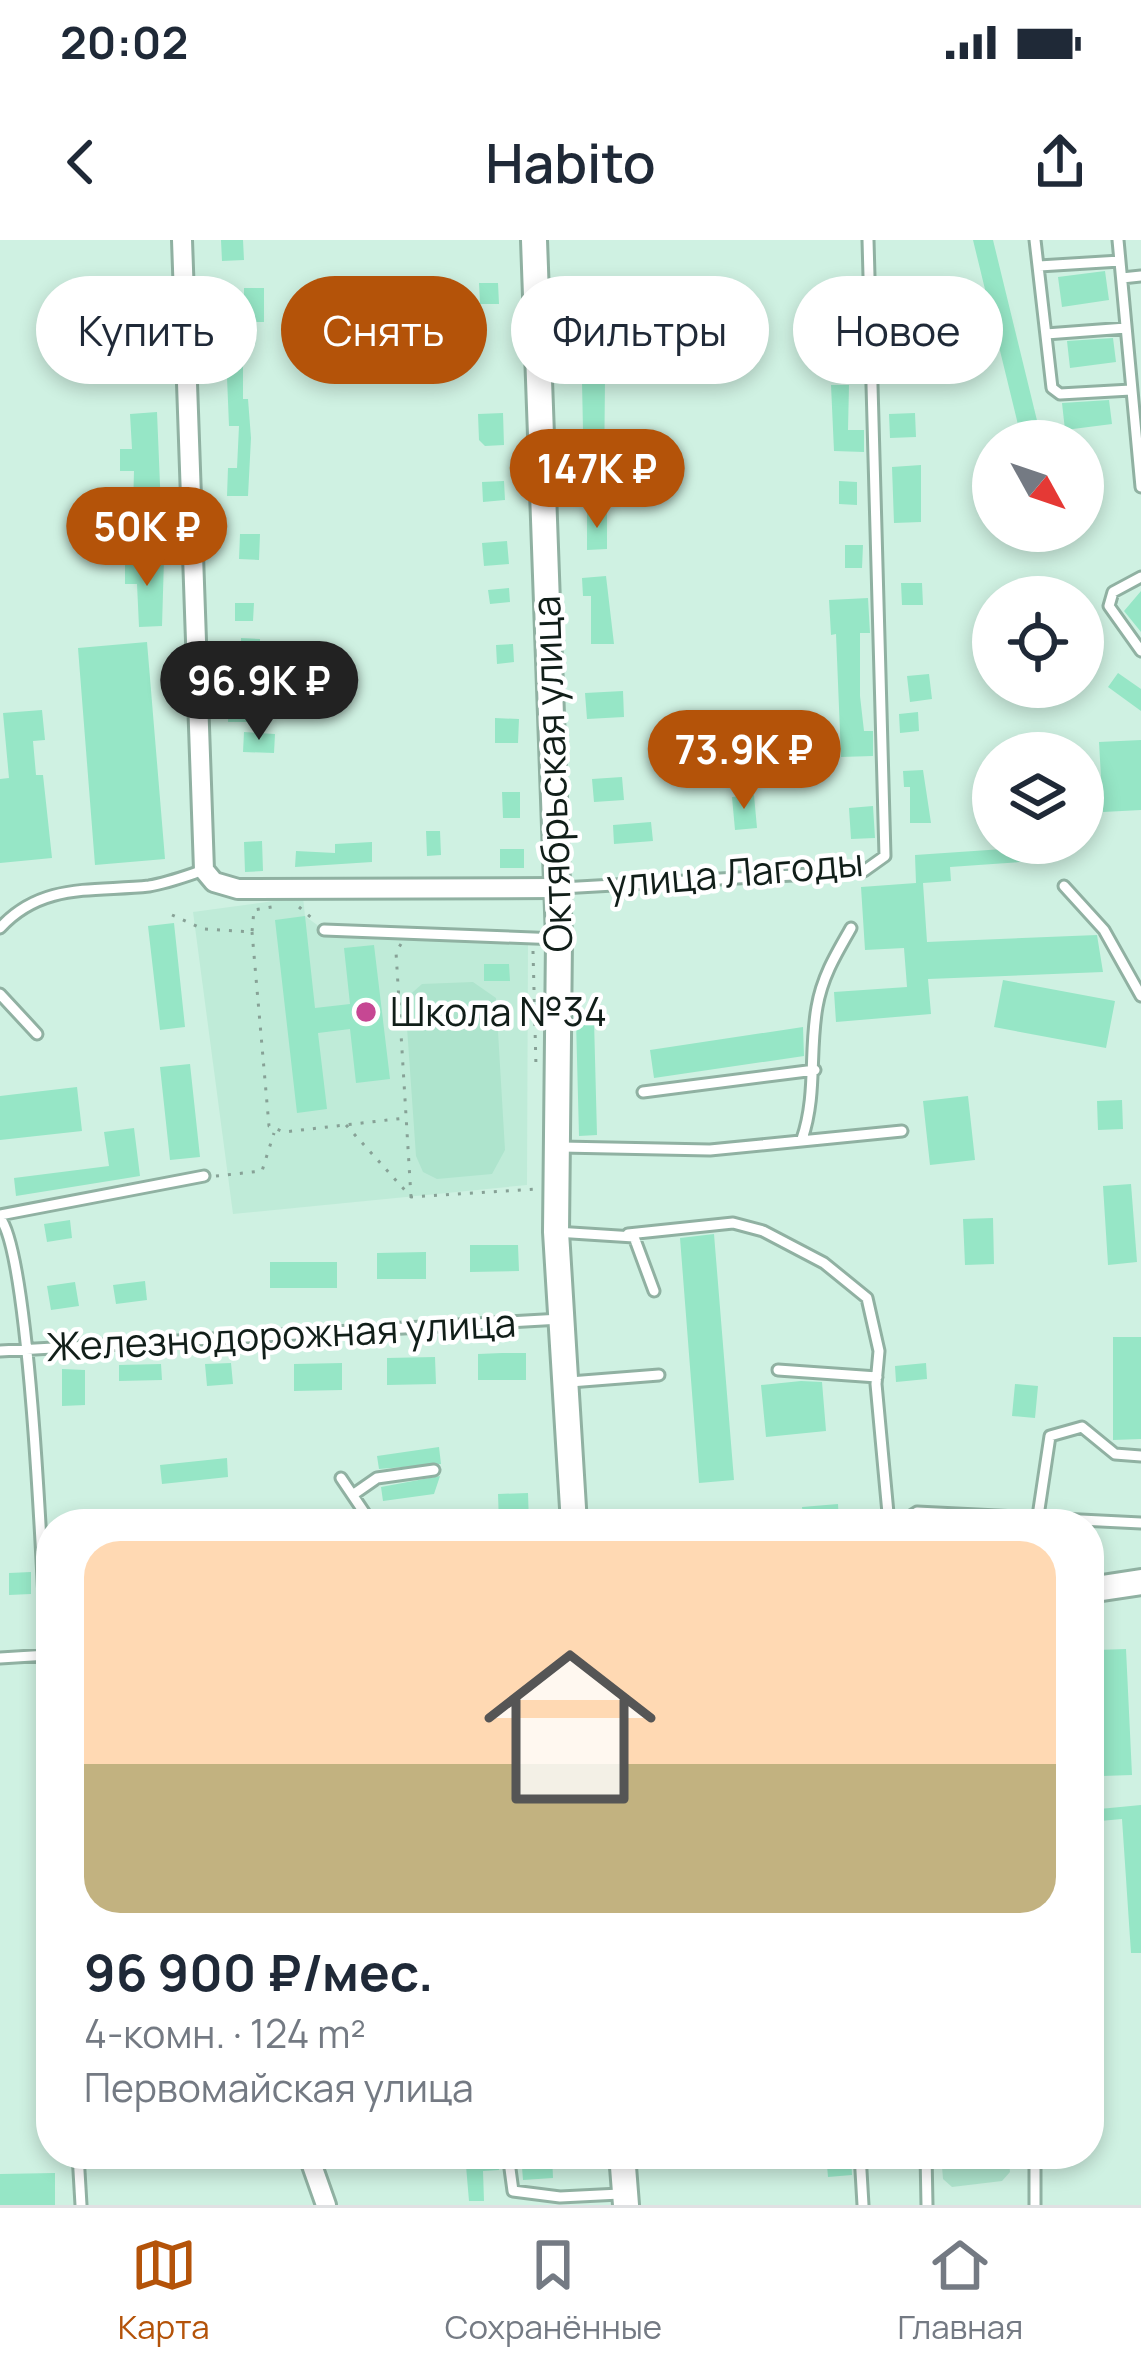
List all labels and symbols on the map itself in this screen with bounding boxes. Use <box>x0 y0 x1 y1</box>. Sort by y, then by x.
north arrow <box>972 420 1104 552</box>
pin: 147K ₽ <box>499 429 695 531</box>
pin: 50K ₽ <box>63 487 231 589</box>
street label: Октябрьская улица <box>518 595 584 953</box>
pin: 96.9K ₽ <box>148 641 370 743</box>
pin: 73.9K ₽ <box>633 710 855 812</box>
street label: улица Лагоды <box>604 834 865 910</box>
place label: Школа №34 <box>390 984 607 1038</box>
marker: Школа №34 <box>353 999 379 1025</box>
street label: Железнодорожная улица <box>45 1295 517 1373</box>

